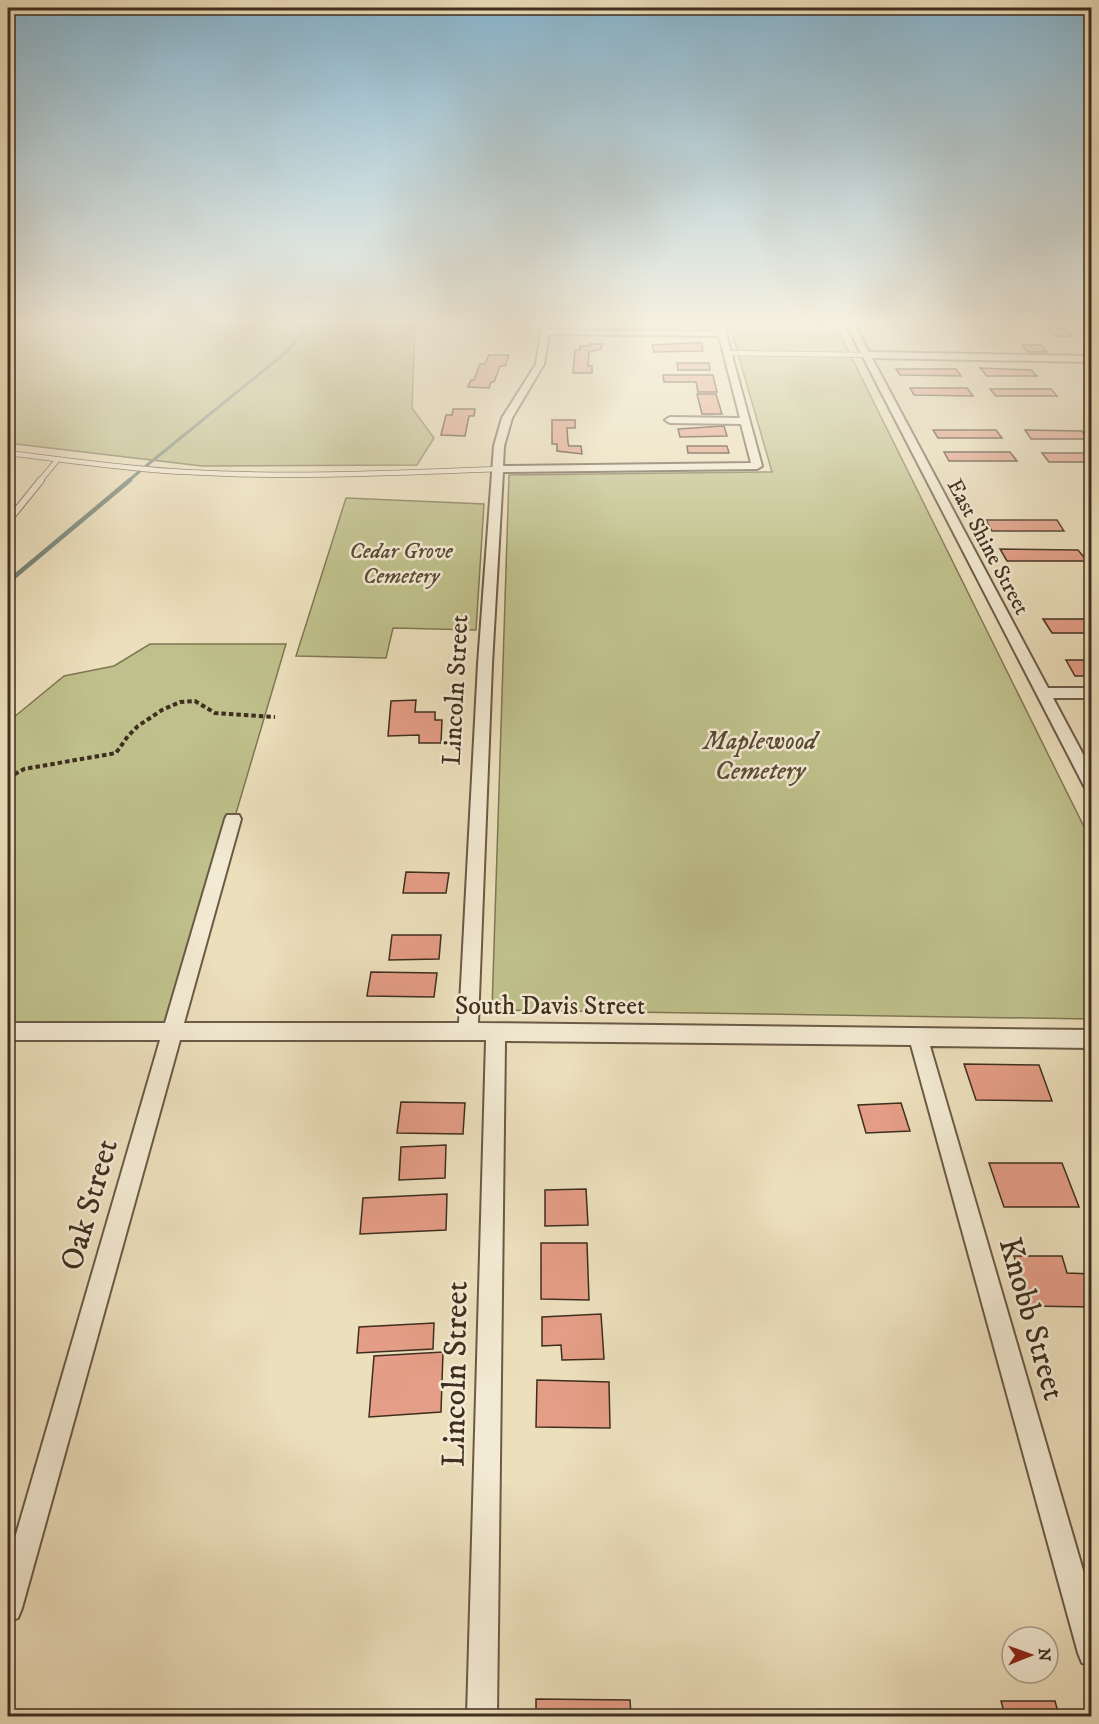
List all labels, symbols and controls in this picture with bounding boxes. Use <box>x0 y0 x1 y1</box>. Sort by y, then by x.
street label: East Shine Street <box>941 474 1035 620</box>
park label: Cedar Grove Cemetery <box>349 538 453 590</box>
street label: Lincoln Street <box>436 614 476 766</box>
park label: Maplewood Cemetery <box>701 725 820 788</box>
street label: South Davis Street <box>455 990 645 1023</box>
street label: Oak Street <box>52 1135 128 1275</box>
street label: Knobb Street <box>989 1233 1073 1405</box>
street label: Lincoln Street <box>434 1281 478 1467</box>
north arrow <box>1000 1625 1060 1685</box>
text: N <box>1034 1648 1054 1661</box>

